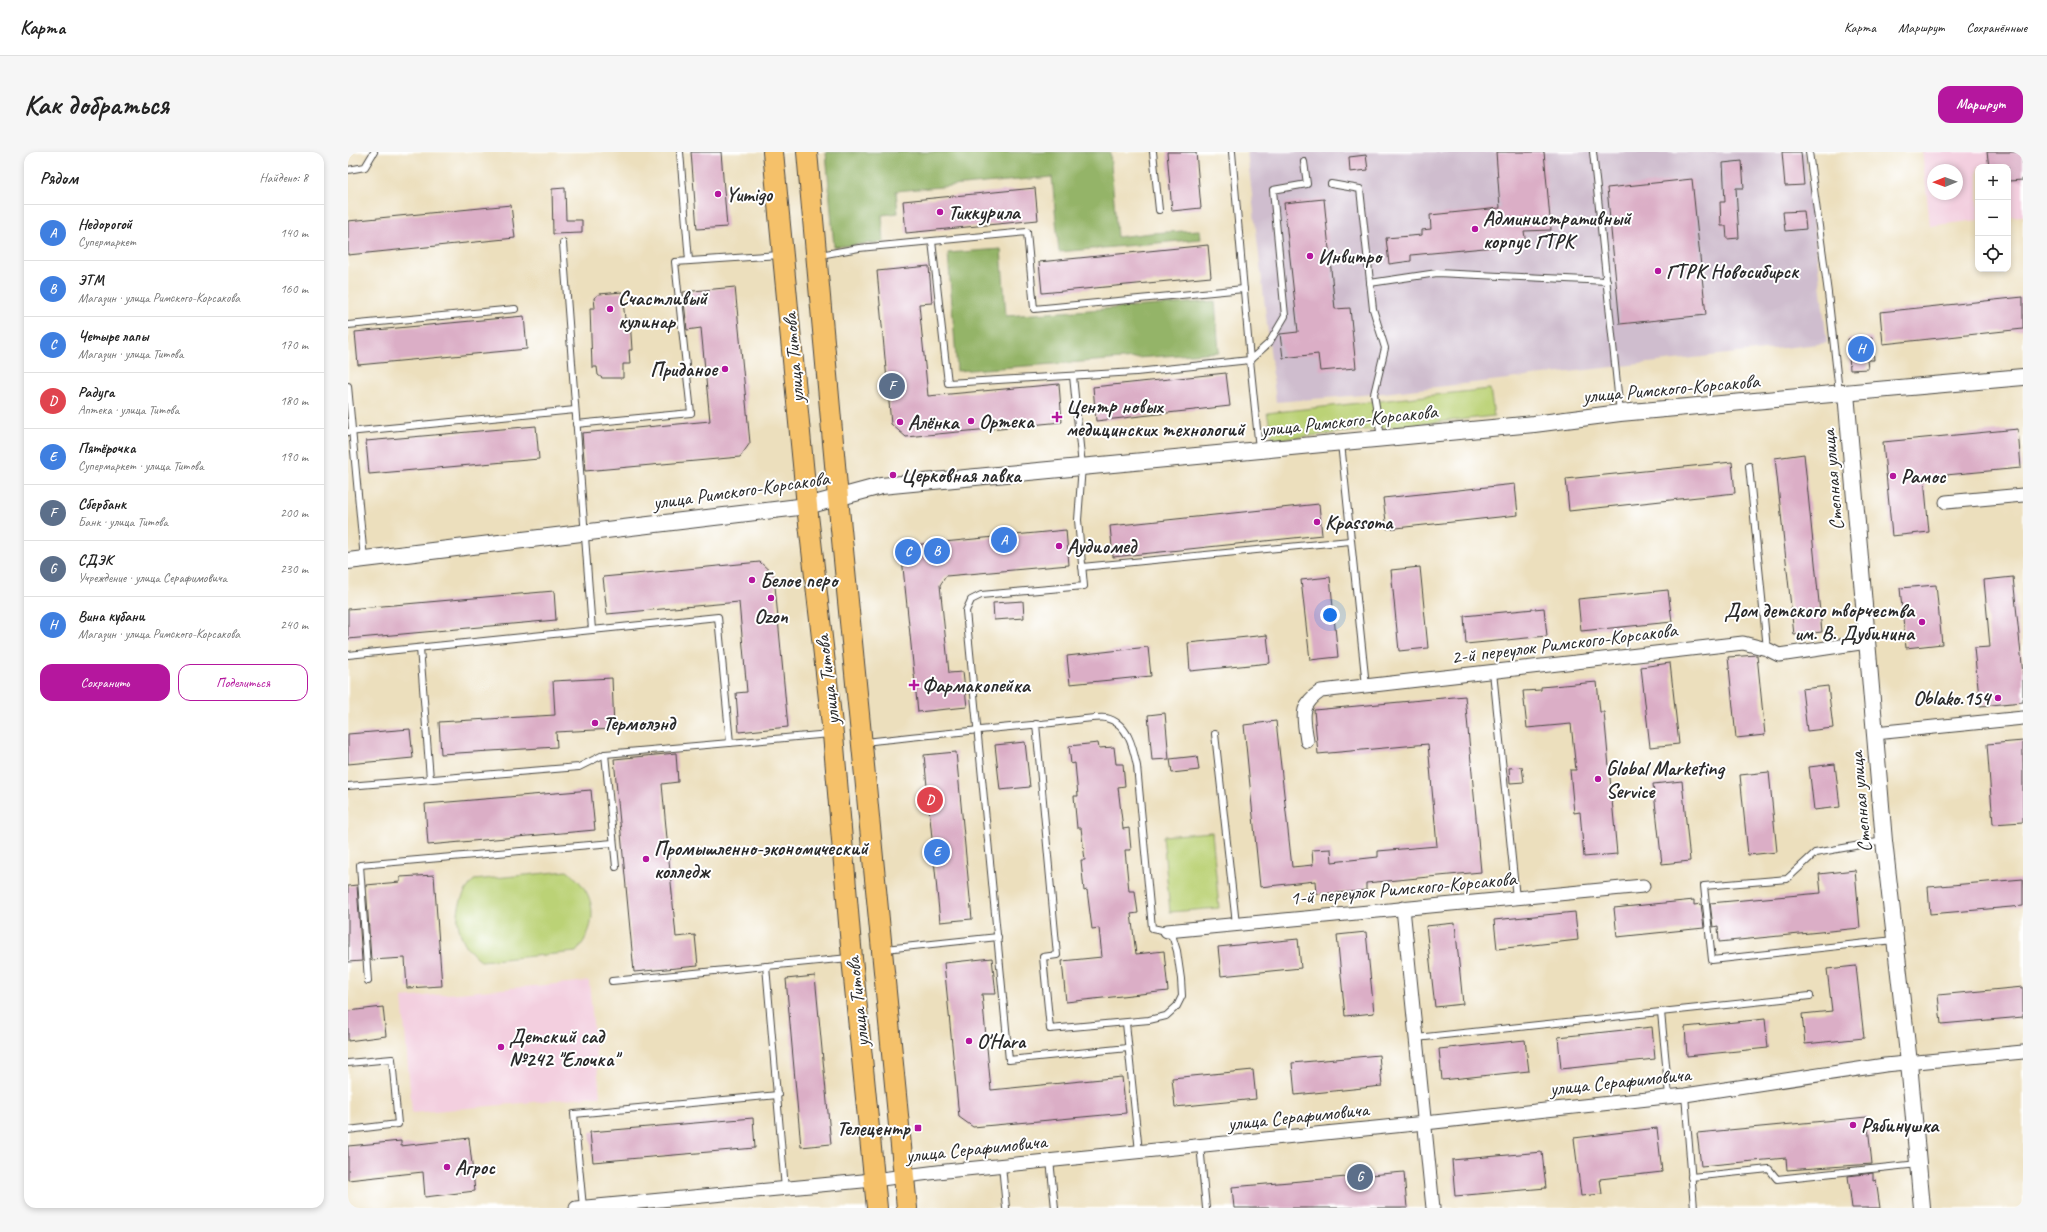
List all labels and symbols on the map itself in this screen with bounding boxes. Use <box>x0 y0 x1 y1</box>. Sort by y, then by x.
north arrow <box>1927 164 1963 200</box>
place label: Yumigo <box>726 182 774 207</box>
marker: Yumigo <box>713 189 723 199</box>
place label: Тиккурила <box>948 200 1022 226</box>
place label: Административный корпус ГТРК <box>1483 206 1632 255</box>
marker: Тиккурила <box>935 207 945 217</box>
marker: Административный корпус ГТРК <box>1470 224 1480 234</box>
place label: Инвитро <box>1318 244 1383 269</box>
marker: Инвитро <box>1305 251 1315 261</box>
place label: ГТРК Новосибирск <box>1666 259 1800 284</box>
marker: ГТРК Новосибирск <box>1653 266 1663 276</box>
place label: Счастливый кулинар <box>618 286 709 334</box>
marker: Счастливый кулинар <box>605 304 615 314</box>
street label: улица Титова <box>777 310 810 405</box>
pin: H <box>1848 334 1874 364</box>
place label: Приданое <box>650 357 719 382</box>
marker: Приданое <box>720 364 730 374</box>
street label: улица Римского-Корсакова <box>1581 368 1762 409</box>
pin: F <box>879 371 905 401</box>
place label: Центр новых медицинских технологий <box>1066 394 1246 442</box>
street label: улица Римского-Корсакова <box>1258 399 1440 442</box>
place label: Ортека <box>979 409 1035 434</box>
place label: Алёнка <box>908 410 960 435</box>
marker: Центр новых медицинских технологий <box>1051 411 1063 423</box>
marker: Ортека <box>966 416 976 426</box>
marker: Алёнка <box>895 417 905 427</box>
street label: Степная улица <box>1815 427 1849 531</box>
place label: Церковная лавка <box>901 463 1023 488</box>
place label: Рамос <box>1901 464 1947 489</box>
street label: улица Римского-Корсакова <box>650 466 832 515</box>
marker: Церковная лавка <box>888 470 898 480</box>
marker: Рамос <box>1888 471 1898 481</box>
place label: Краssота <box>1325 510 1394 535</box>
marker: Краssота <box>1312 517 1322 527</box>
pin: A <box>991 525 1017 555</box>
place label: Аудиомед <box>1067 534 1138 559</box>
pin: B <box>924 536 950 566</box>
pin: C <box>895 537 921 567</box>
marker: Аудиомед <box>1054 541 1064 551</box>
place label: Белое перо <box>760 568 839 593</box>
marker: Белое перо <box>747 575 757 585</box>
marker: Ozon <box>766 593 776 603</box>
place label: Дом детского творчества им. В. Дубинина <box>1724 598 1916 646</box>
place label: Ozon <box>754 604 789 629</box>
your location <box>1320 605 1340 625</box>
street label: 2-й переулок Римского-Корсакова <box>1450 617 1680 670</box>
marker: Дом детского творчества им. В. Дубинина <box>1917 617 1927 627</box>
street label: улица Титова <box>809 632 846 727</box>
place label: Фармакопейка <box>922 673 1032 698</box>
marker: Фармакопейка <box>909 680 919 690</box>
place label: Oblako.154 <box>1913 686 1993 711</box>
marker: Oblako.154 <box>1993 693 2003 703</box>
place label: Термолэнд <box>603 711 677 736</box>
marker: Термолэнд <box>590 718 600 728</box>
street label: Степная улица <box>1843 749 1877 853</box>
place label: Global Marketing Service <box>1606 756 1725 804</box>
marker: Global Marketing Service <box>1593 774 1603 784</box>
pin: D <box>917 785 943 815</box>
place label: Промышленно-экономический колледж <box>654 836 870 884</box>
pin: E <box>924 837 950 867</box>
marker: Промышленно-экономический колледж <box>641 854 651 864</box>
street label: 1-й переулок Римского-Корсакова <box>1289 866 1519 911</box>
street label: улица Титова <box>840 954 875 1049</box>
place label: Детский сад №242 "Елочка" <box>509 1024 622 1072</box>
place label: O'Hara <box>977 1029 1027 1054</box>
marker: O'Hara <box>964 1036 974 1046</box>
marker: Детский сад №242 "Елочка" <box>496 1042 506 1052</box>
street label: улица Серафимовича <box>1547 1061 1693 1101</box>
street label: улица Серафимовича <box>1225 1096 1371 1136</box>
place label: Рябинушка <box>1861 1113 1940 1138</box>
place label: Телецентр <box>837 1116 912 1141</box>
marker: Рябинушка <box>1848 1120 1858 1130</box>
marker: Телецентр <box>913 1123 923 1133</box>
street label: улица Серафимовича <box>903 1128 1049 1168</box>
place label: Агрос <box>455 1155 496 1180</box>
marker: Агрос <box>442 1162 452 1172</box>
pin: G <box>1347 1162 1373 1192</box>

